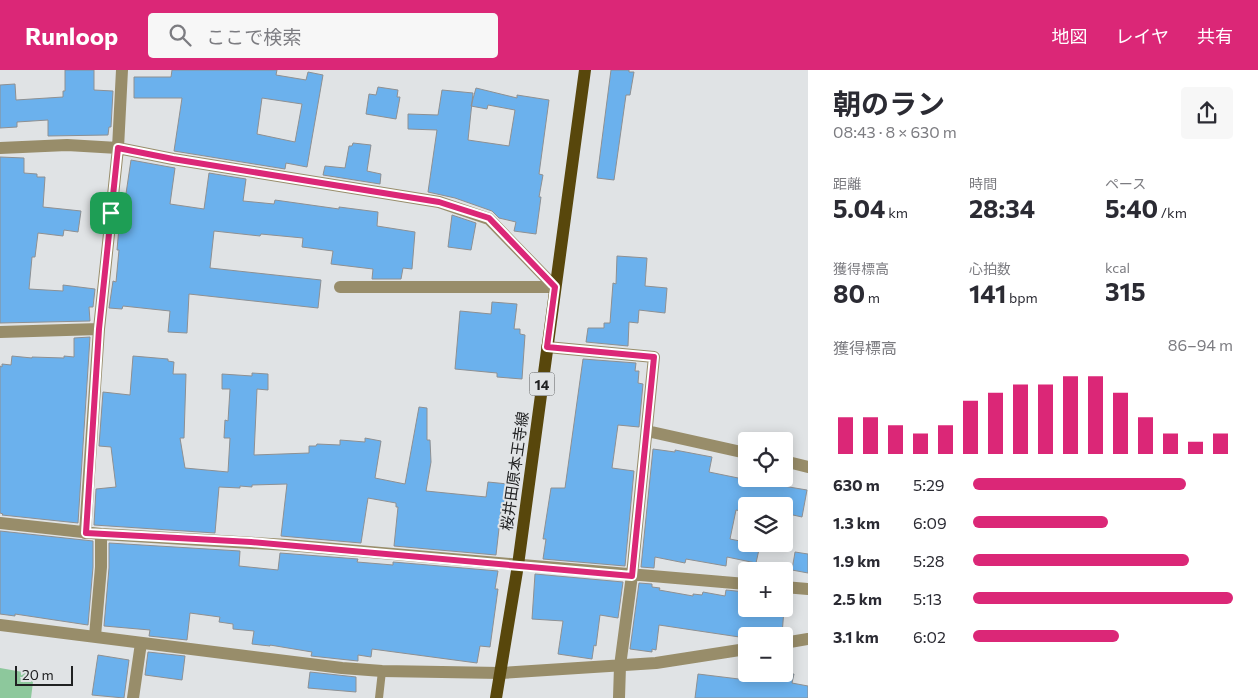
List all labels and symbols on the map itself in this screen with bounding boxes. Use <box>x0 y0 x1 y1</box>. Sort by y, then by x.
pin <box>90 192 132 234</box>
road number: 14 <box>530 372 554 396</box>
street label: 桜井田原本王寺線 <box>497 410 531 532</box>
scale bar <box>15 663 72 686</box>

